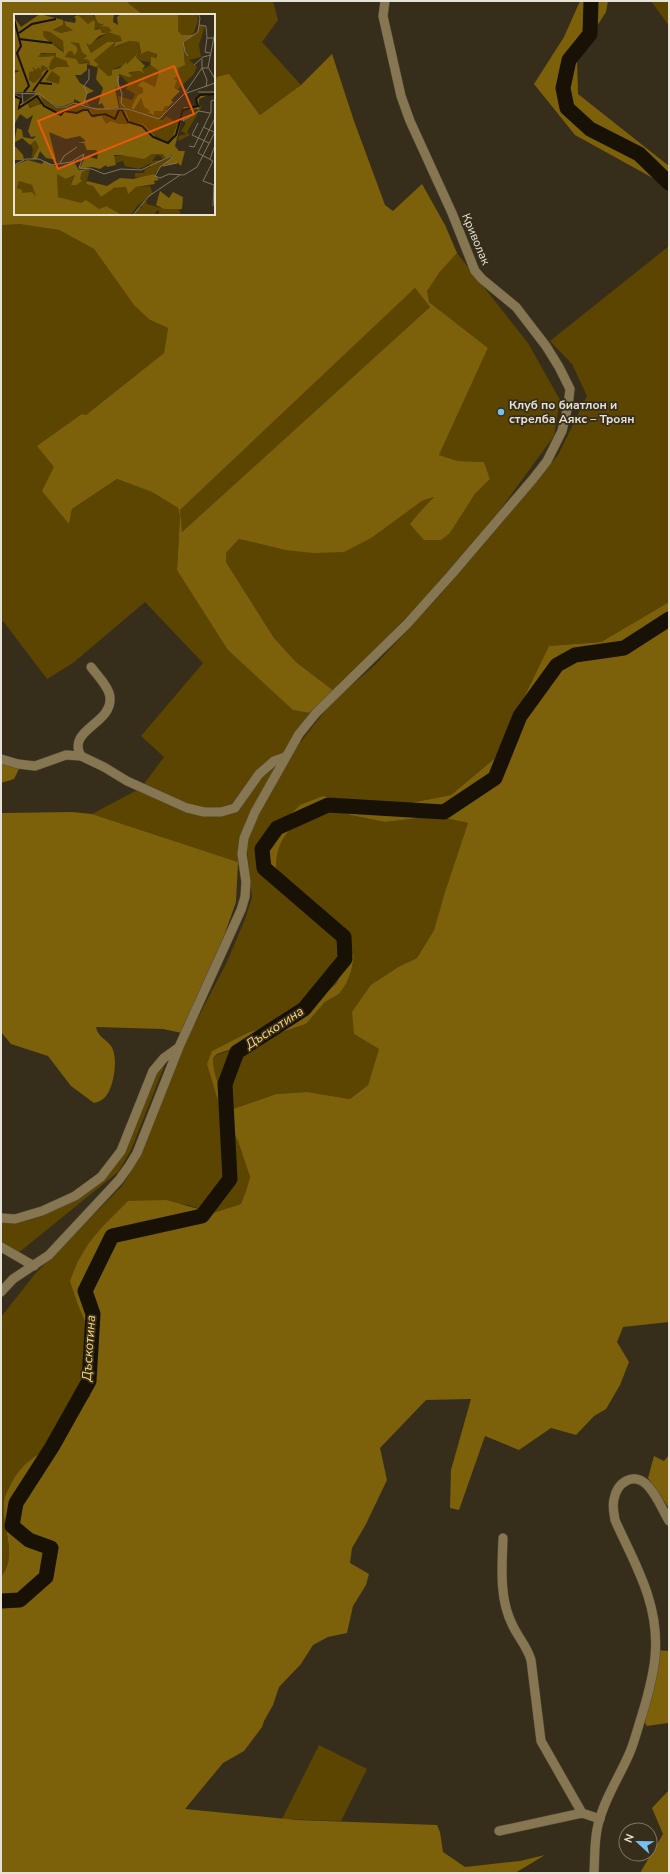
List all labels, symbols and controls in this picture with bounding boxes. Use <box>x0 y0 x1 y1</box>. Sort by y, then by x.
inset map <box>14 14 215 215</box>
street label: Криволак <box>458 211 494 268</box>
place label: Клуб по биатлон и стрелба Аякс – Троян <box>509 397 634 427</box>
marker: Клуб по биатлон и стрелба Аякс – Троян <box>496 407 506 417</box>
water label: Дъскотина <box>241 1002 307 1054</box>
water label: Дъскотина <box>78 1314 100 1383</box>
north arrow <box>618 1822 658 1862</box>
text: N <box>621 1832 638 1845</box>

